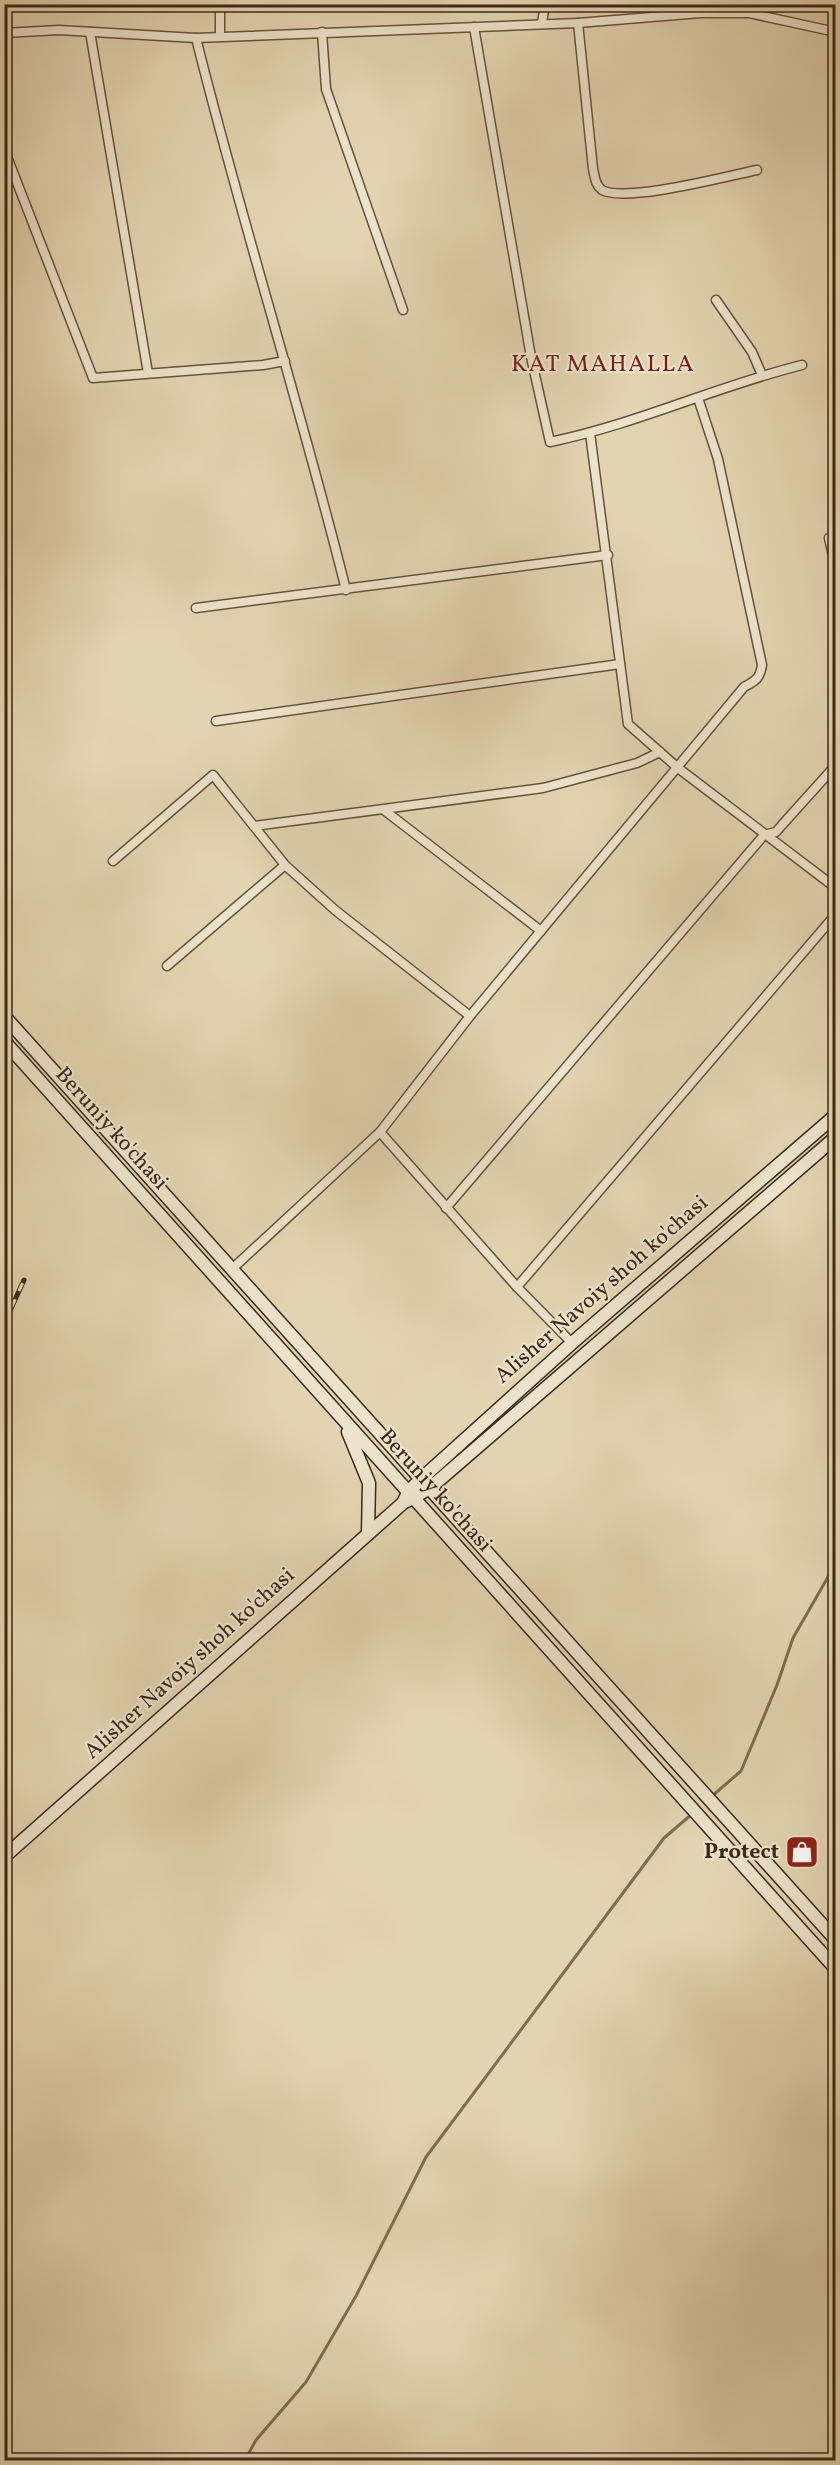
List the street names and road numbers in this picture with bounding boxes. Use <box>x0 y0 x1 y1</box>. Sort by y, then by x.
street label: Beruniy ko'chasi <box>47 1061 175 1197</box>
street label: Alisher Navoiy shoh ko'chasi <box>488 1188 716 1392</box>
street label: Beruniy ko'chasi <box>371 1423 499 1559</box>
street label: Alisher Navoiy shoh ko'chasi <box>78 1561 302 1767</box>

